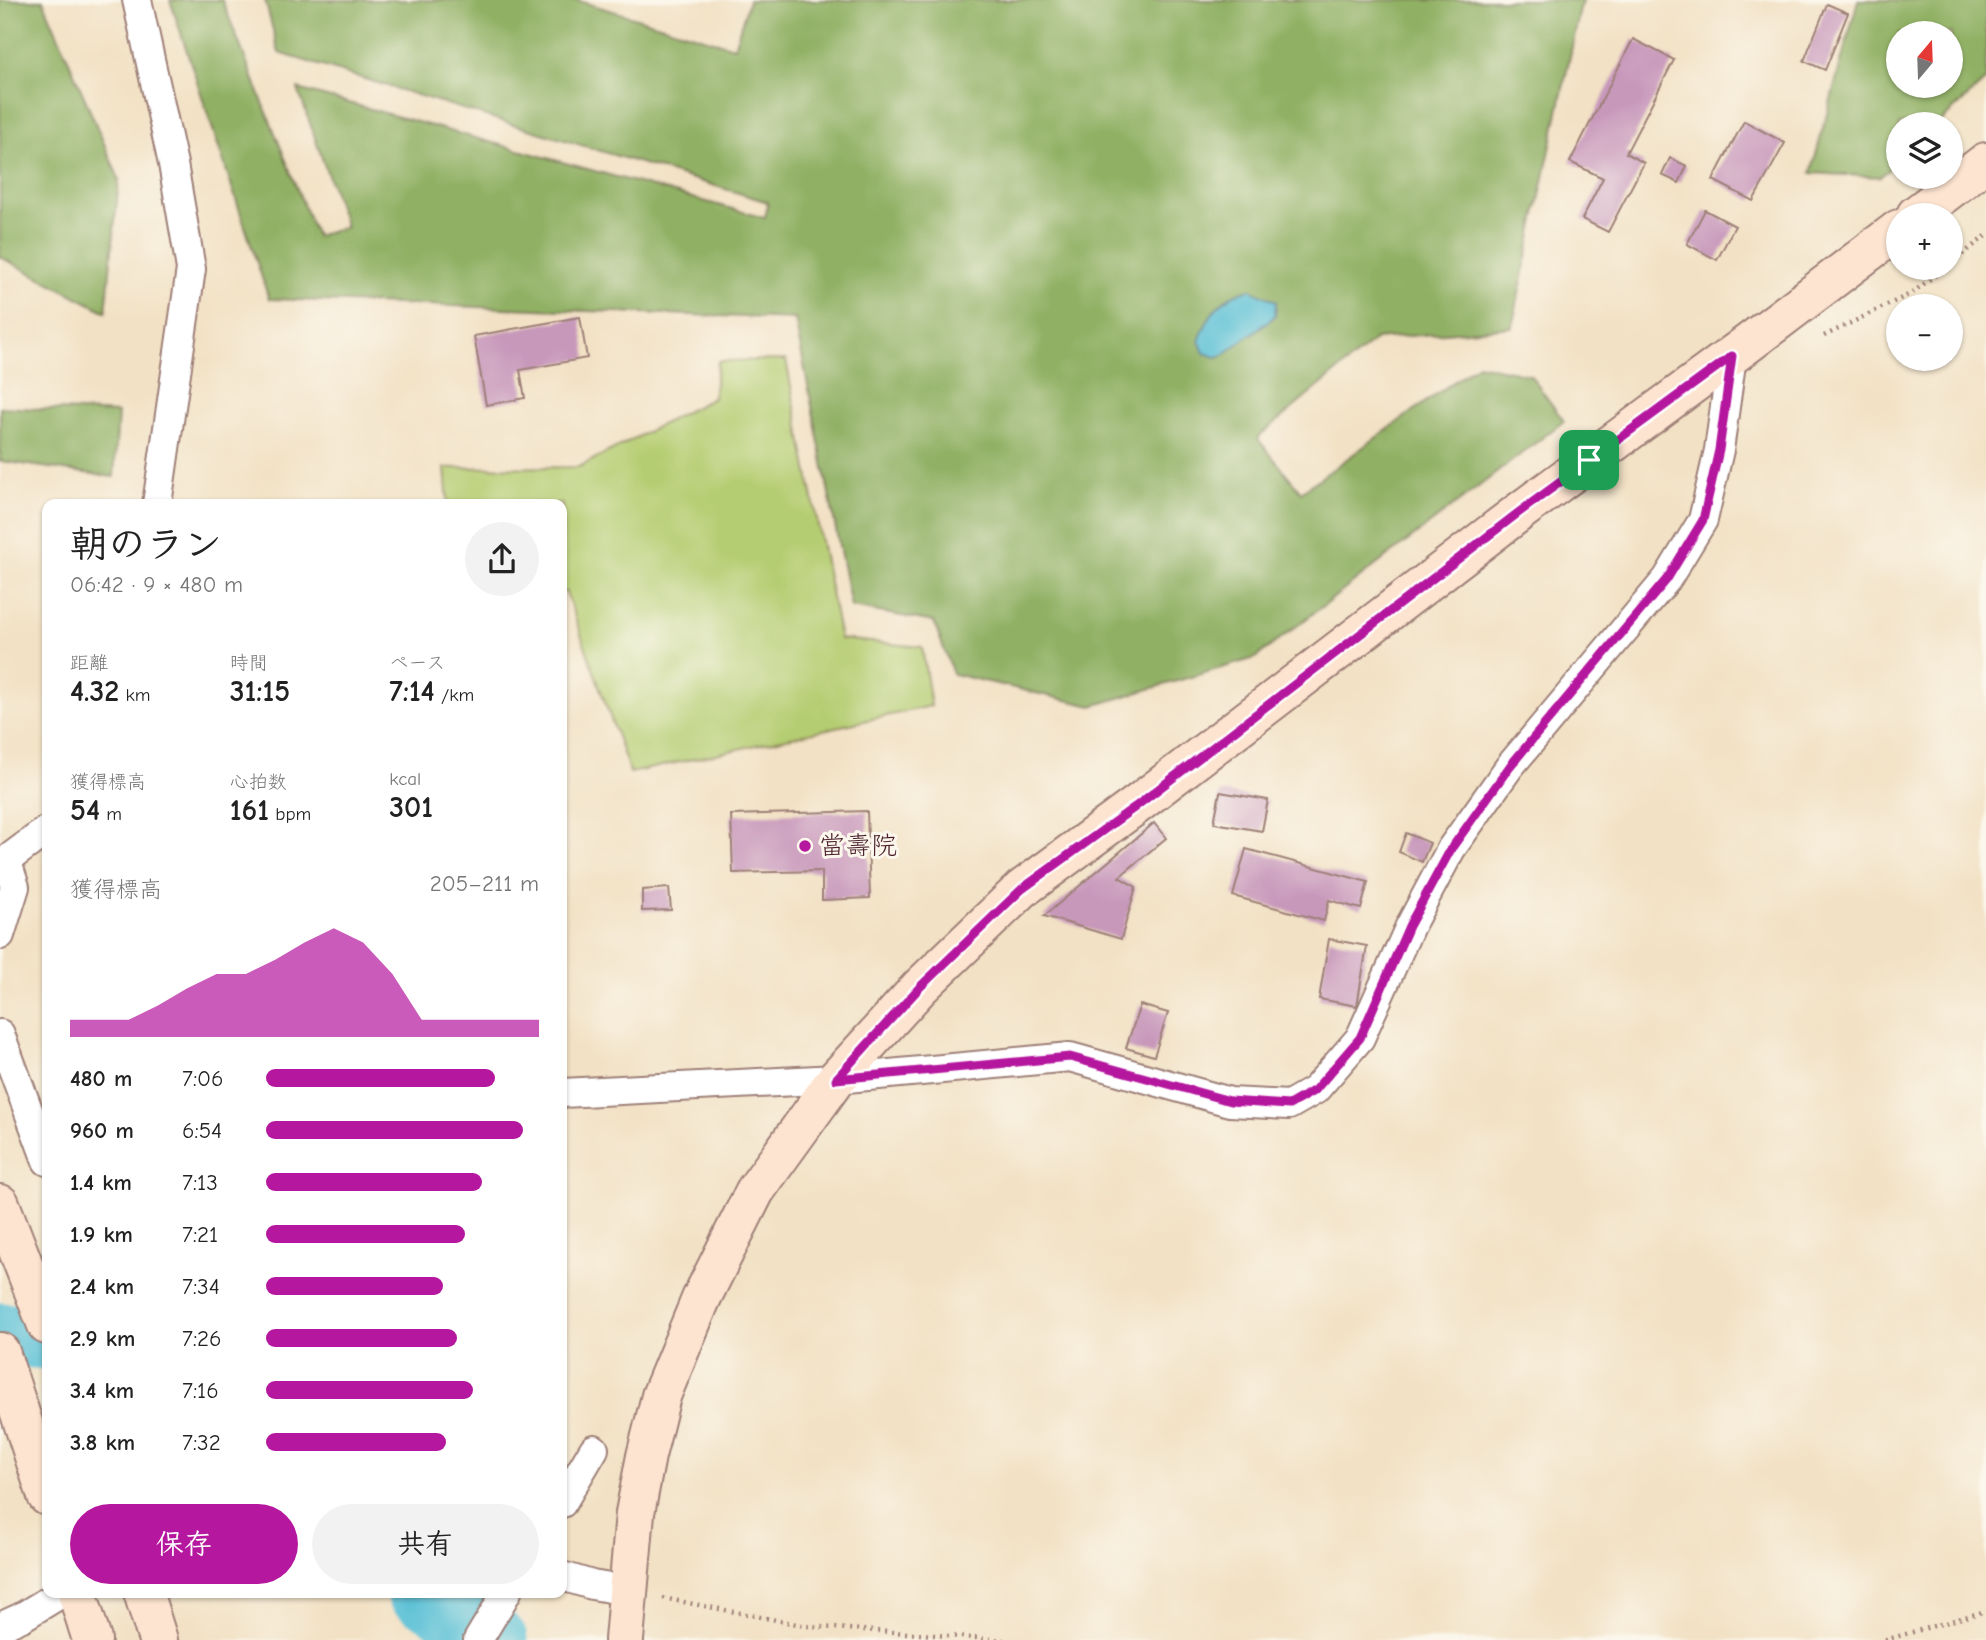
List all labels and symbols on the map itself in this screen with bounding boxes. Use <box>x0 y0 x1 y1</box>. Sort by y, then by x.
north arrow <box>1886 21 1964 98</box>
pin <box>1559 430 1619 490</box>
place label: 當壽院 <box>819 831 897 861</box>
marker: 當壽院 <box>797 838 813 854</box>

